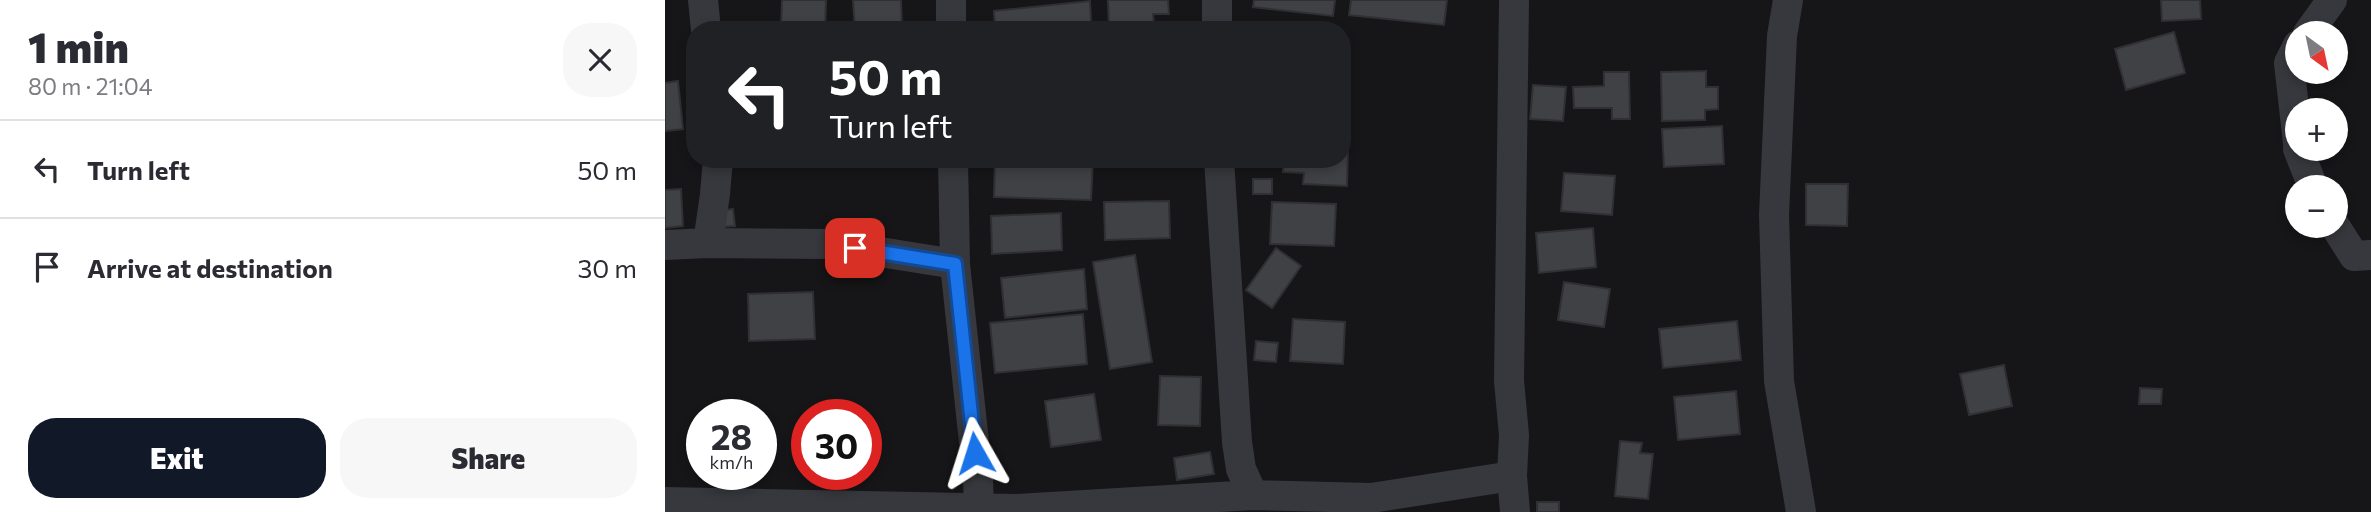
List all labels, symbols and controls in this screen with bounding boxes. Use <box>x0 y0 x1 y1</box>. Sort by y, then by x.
text: 1 min <box>28 20 129 72</box>
north arrow <box>2285 21 2349 84</box>
map controls <box>2285 21 2348 238</box>
button: close <box>563 23 637 97</box>
text: 50 m <box>829 45 942 105</box>
icon: left <box>714 49 805 140</box>
text: 80 m · 21:04 <box>28 72 153 100</box>
button: + <box>2285 98 2348 161</box>
text: Turn left <box>829 105 953 145</box>
icon: left <box>28 150 66 188</box>
text: Turn left <box>87 154 190 185</box>
text: 50 m <box>577 154 637 185</box>
button: − <box>2285 175 2348 238</box>
pin <box>825 218 885 278</box>
icon: arrive <box>836 229 874 267</box>
icon: arrive <box>28 248 66 286</box>
text: Arrive at destination <box>87 252 333 283</box>
text: 30 m <box>578 252 637 283</box>
speed limit sign: 30 <box>791 399 882 490</box>
text: 28 <box>711 414 752 457</box>
position arrow <box>938 416 1012 490</box>
button: Exit <box>28 418 326 498</box>
button: Share <box>340 418 637 498</box>
text: km/h <box>710 451 753 473</box>

